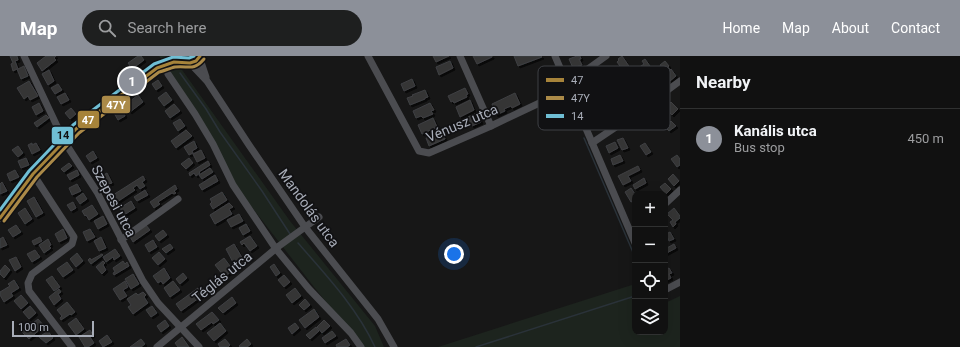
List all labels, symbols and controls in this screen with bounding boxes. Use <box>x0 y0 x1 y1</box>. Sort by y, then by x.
search box <box>82 10 362 46</box>
text: Map <box>20 17 58 40</box>
icon: search <box>96 17 118 39</box>
text: Search here <box>128 19 206 37</box>
text: Home <box>722 20 760 36</box>
text: Map <box>782 20 810 36</box>
text: About <box>832 20 869 36</box>
text: Contact <box>891 20 940 36</box>
pin: 1 <box>119 66 145 96</box>
legend <box>538 66 670 130</box>
text: Nearby <box>696 72 751 92</box>
text: 47 <box>571 74 583 87</box>
text: 47Y <box>571 92 590 105</box>
line badge: 47Y <box>101 95 131 114</box>
text: 47Y <box>106 99 126 112</box>
street label: Vénusz utca <box>424 101 500 145</box>
line badge: 47 <box>77 110 100 129</box>
text: 14 <box>571 110 583 123</box>
text: 47 <box>82 114 94 127</box>
text: Kanális utca <box>734 122 817 140</box>
line badge: 14 <box>51 126 74 145</box>
text: 14 <box>57 129 70 142</box>
text: 1 <box>705 131 713 146</box>
text: 450 m <box>907 131 944 146</box>
text: Bus stop <box>734 140 785 155</box>
street label: Szepesi utca <box>88 162 140 240</box>
street label: Mandolás utca <box>275 166 343 250</box>
map controls <box>632 191 668 335</box>
button: + <box>632 191 668 227</box>
button: − <box>632 227 668 263</box>
your location <box>444 244 464 264</box>
street label: Téglás utca <box>189 248 255 306</box>
button: locate <box>632 263 668 299</box>
button: layers <box>632 299 668 335</box>
scale bar <box>12 319 94 338</box>
text: 100 m <box>18 321 49 334</box>

